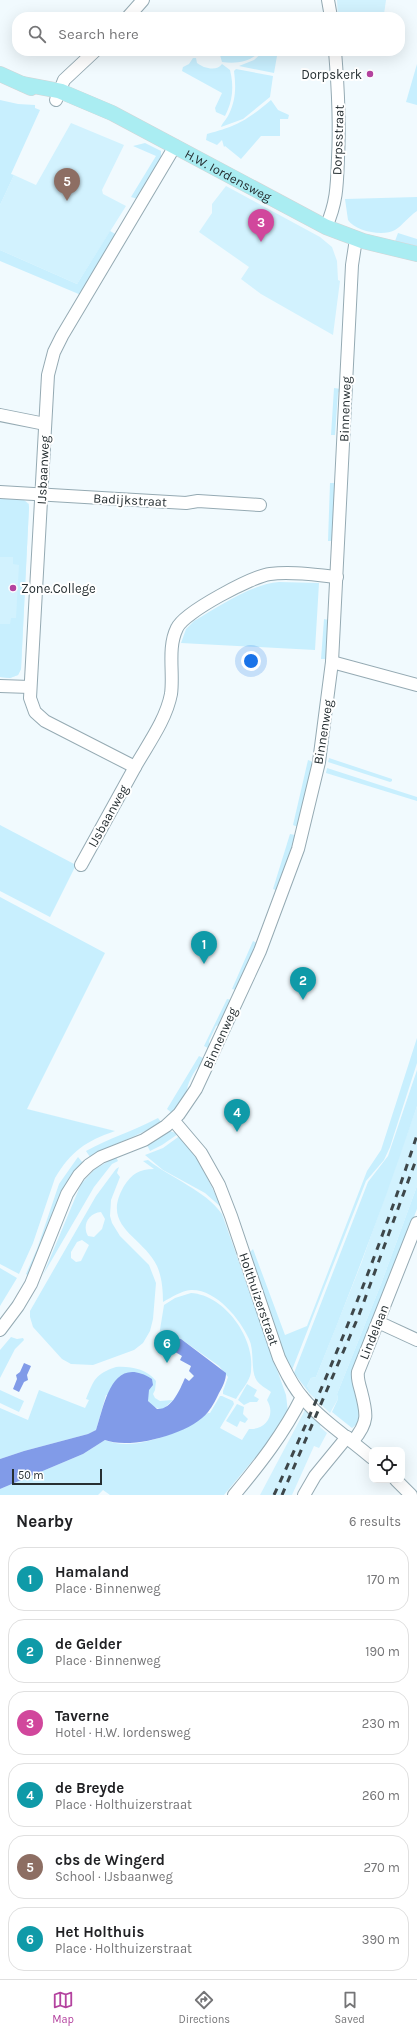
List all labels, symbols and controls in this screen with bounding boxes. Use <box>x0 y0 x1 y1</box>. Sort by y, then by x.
search box <box>12 12 405 56</box>
icon: search <box>26 23 48 45</box>
text: Search here <box>58 25 139 43</box>
place label: Dorpskerk <box>301 67 362 82</box>
marker: Dorpskerk <box>365 69 375 79</box>
street label: Dorpsstraat <box>329 104 347 175</box>
street label: H.W. Iordensweg <box>182 146 275 205</box>
pin: 5 <box>54 168 80 201</box>
pin: 3 <box>248 209 274 242</box>
street label: Binnenweg <box>336 375 354 442</box>
street label: IJsbaanweg <box>34 434 52 505</box>
street label: Badijkstraat <box>93 491 167 509</box>
place label: Zone.College <box>21 581 96 596</box>
marker: Zone.College <box>8 583 18 593</box>
your location <box>241 651 261 671</box>
street label: Binnenweg <box>310 698 336 766</box>
street label: IJsbaanweg <box>85 782 132 850</box>
pin: 1 <box>191 931 217 964</box>
pin: 2 <box>290 967 316 1000</box>
street label: Binnenweg <box>200 1004 240 1071</box>
pin: 4 <box>224 1099 250 1132</box>
street label: Holthuizerstraat <box>236 1251 282 1347</box>
street label: Lindelaan <box>356 1302 392 1362</box>
pin: 6 <box>154 1330 180 1363</box>
map controls <box>369 1447 405 1483</box>
button: locate <box>369 1447 405 1483</box>
scale bar <box>12 1467 102 1486</box>
text: 50 m <box>18 1469 44 1482</box>
text: Nearby <box>16 1511 73 1531</box>
text: 6 results <box>349 1514 401 1529</box>
text: Hamaland <box>55 1563 129 1581</box>
text: 1 <box>28 1572 32 1587</box>
text: 170 m <box>367 1572 400 1587</box>
text: Place · Binnenweg <box>55 1581 160 1596</box>
text: de Gelder <box>55 1635 122 1653</box>
text: 2 <box>26 1644 34 1659</box>
text: 190 m <box>365 1644 400 1659</box>
text: Place · Binnenweg <box>55 1653 160 1668</box>
text: Taverne <box>55 1707 109 1725</box>
text: 3 <box>26 1716 34 1731</box>
text: 230 m <box>362 1716 400 1731</box>
text: Hotel · H.W. Iordensweg <box>55 1725 190 1740</box>
text: de Breyde <box>55 1779 124 1797</box>
text: 4 <box>26 1788 34 1803</box>
text: 260 m <box>362 1788 400 1803</box>
text: Place · Holthuizerstraat <box>55 1797 192 1812</box>
text: cbs de Wingerd <box>55 1851 165 1869</box>
text: 5 <box>26 1860 34 1875</box>
text: 270 m <box>363 1860 400 1875</box>
text: School · IJsbaanweg <box>55 1869 173 1884</box>
text: Het Holthuis <box>55 1923 144 1941</box>
text: 6 <box>26 1932 34 1947</box>
text: 390 m <box>362 1932 400 1947</box>
text: Place · Holthuizerstraat <box>55 1941 192 1956</box>
tab: Map <box>52 1989 74 2026</box>
tab: Directions <box>178 1989 230 2026</box>
tab: Saved <box>334 1989 365 2026</box>

